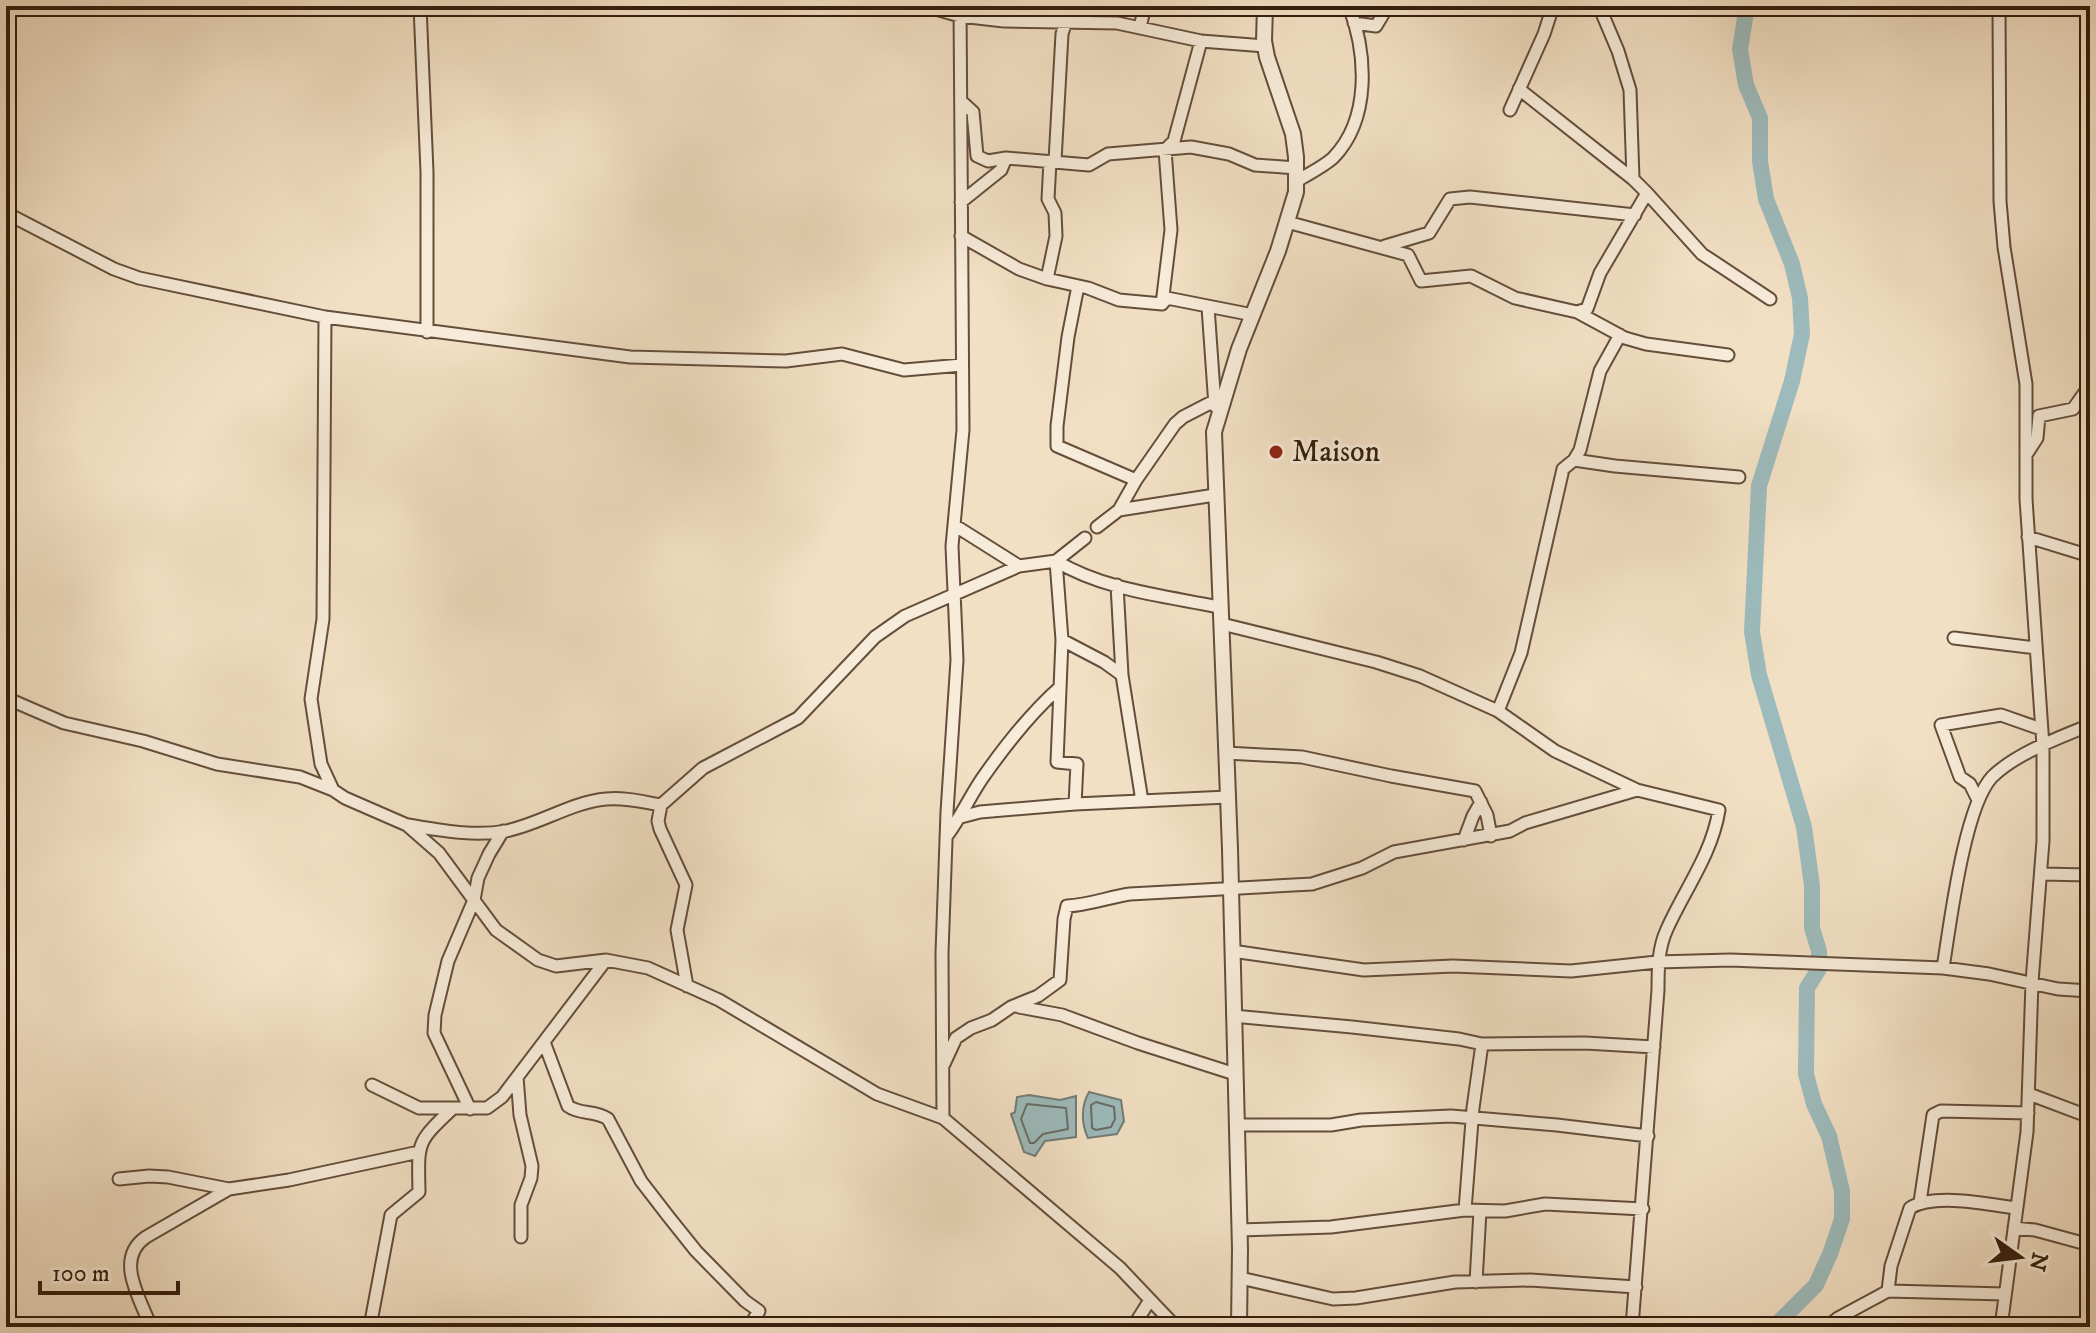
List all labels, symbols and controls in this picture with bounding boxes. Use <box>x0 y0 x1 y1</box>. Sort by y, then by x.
place label: Maison <box>1292 434 1381 471</box>
marker: Maison <box>1267 443 1285 461</box>
north arrow <box>1980 1217 2060 1297</box>
scale bar <box>40 1245 178 1295</box>
text: N <box>2023 1249 2053 1274</box>
text: 100 m <box>52 1259 110 1289</box>

